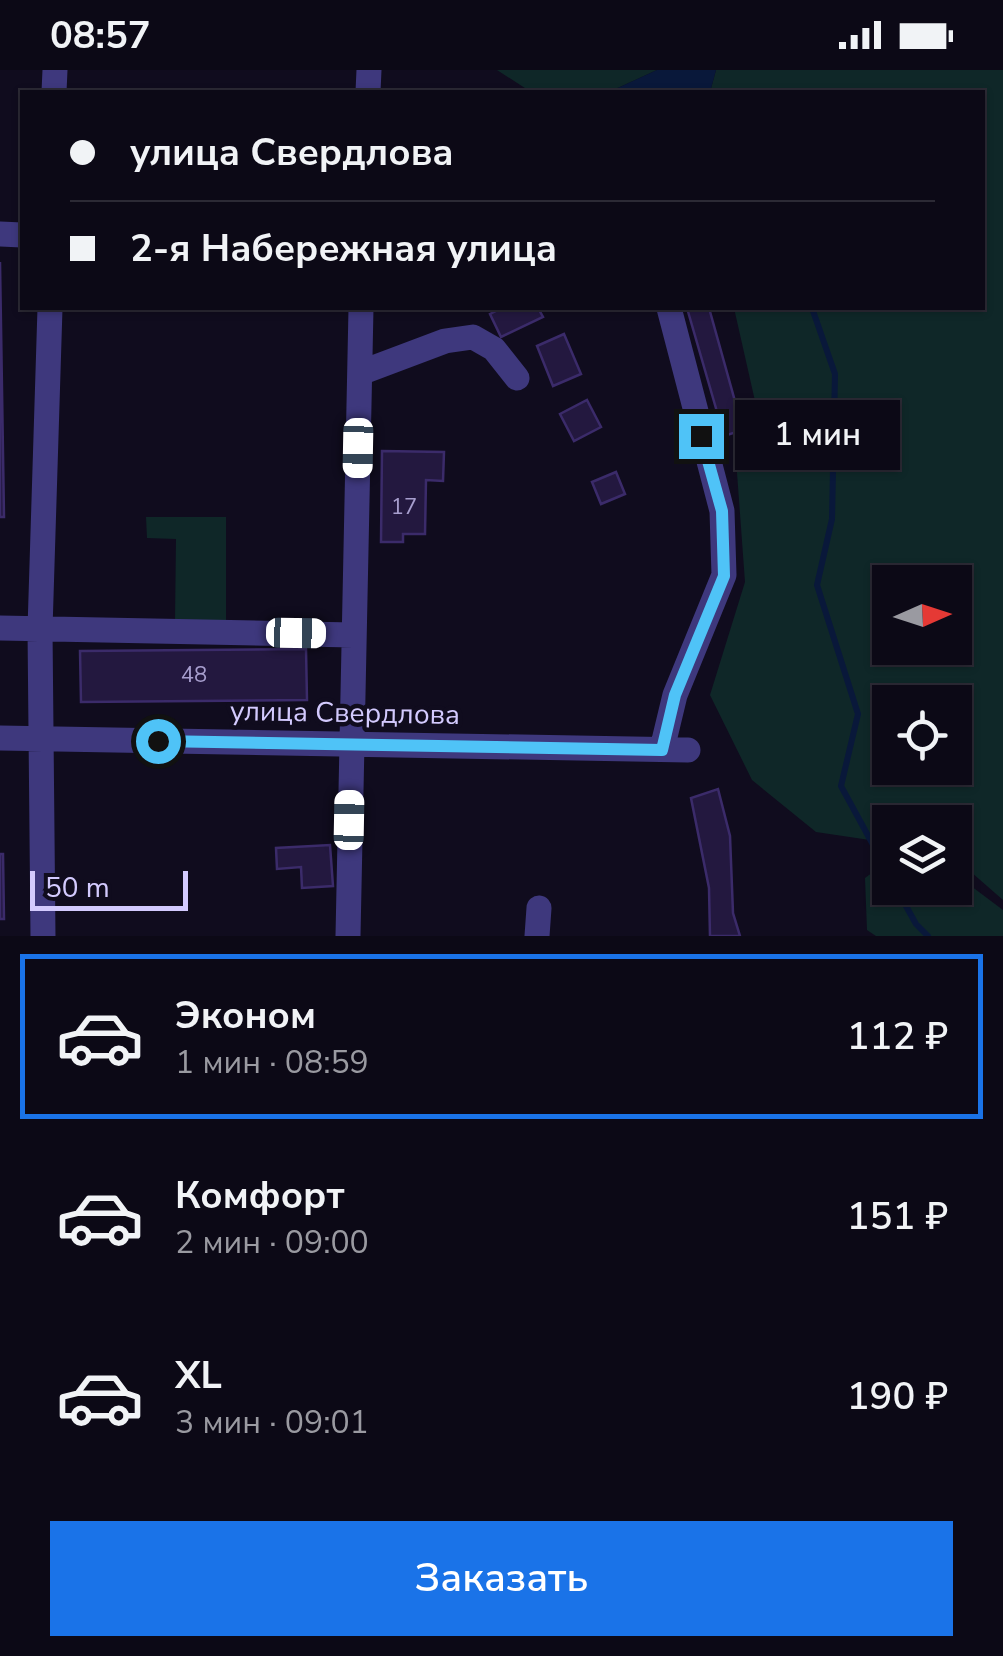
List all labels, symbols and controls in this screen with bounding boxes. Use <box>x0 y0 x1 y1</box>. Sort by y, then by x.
text: 08:57 <box>50 10 151 61</box>
text: улица Свердлова <box>130 127 454 178</box>
text: 2-я Набережная улица <box>130 223 557 274</box>
callout: 1 мин <box>736 401 901 471</box>
text: 1 мин <box>774 413 861 456</box>
route end <box>679 414 724 459</box>
car <box>342 418 374 478</box>
house number: 17 <box>391 492 417 522</box>
north arrow <box>872 565 972 665</box>
map controls <box>872 565 972 905</box>
car <box>266 617 326 649</box>
house number: 48 <box>181 660 207 690</box>
button: locate <box>872 685 972 785</box>
street label: улица Свердлова <box>230 692 460 734</box>
route start <box>136 719 181 764</box>
car <box>333 790 365 850</box>
button: layers <box>872 805 972 905</box>
scale bar <box>30 866 188 910</box>
text: 50 m <box>45 869 110 907</box>
text: Эконом <box>175 990 316 1041</box>
icon: car <box>55 992 145 1082</box>
text: 112 ₽ <box>847 1011 948 1062</box>
text: 1 мин · 08:59 <box>175 1041 369 1084</box>
text: Комфорт <box>175 1170 344 1221</box>
icon: car <box>55 1172 145 1262</box>
text: 151 ₽ <box>847 1191 948 1242</box>
text: 2 мин · 09:00 <box>175 1221 369 1264</box>
text: XL <box>175 1350 222 1401</box>
icon: car <box>55 1352 145 1442</box>
text: 190 ₽ <box>847 1371 948 1422</box>
text: 3 мин · 09:01 <box>175 1401 369 1444</box>
button: Заказать <box>50 1521 953 1636</box>

